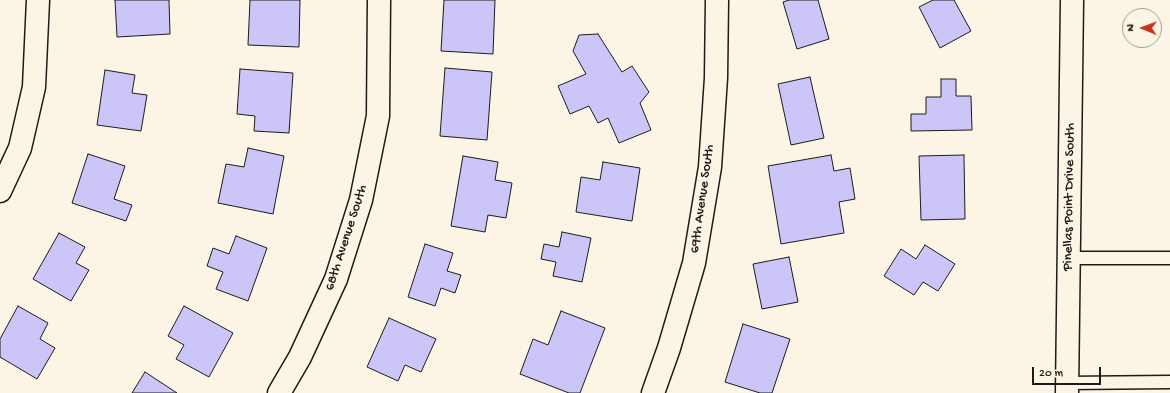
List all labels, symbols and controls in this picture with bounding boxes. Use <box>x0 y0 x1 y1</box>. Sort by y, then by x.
north arrow <box>1122 8 1162 48</box>
text: N <box>1125 24 1137 32</box>
street label: Pinellas Point Drive South <box>1060 123 1080 271</box>
street label: 69th Avenue South <box>687 144 719 254</box>
street label: 68th Avenue South <box>322 183 372 293</box>
scale bar <box>1034 359 1103 385</box>
text: 20 m <box>1039 367 1063 381</box>

